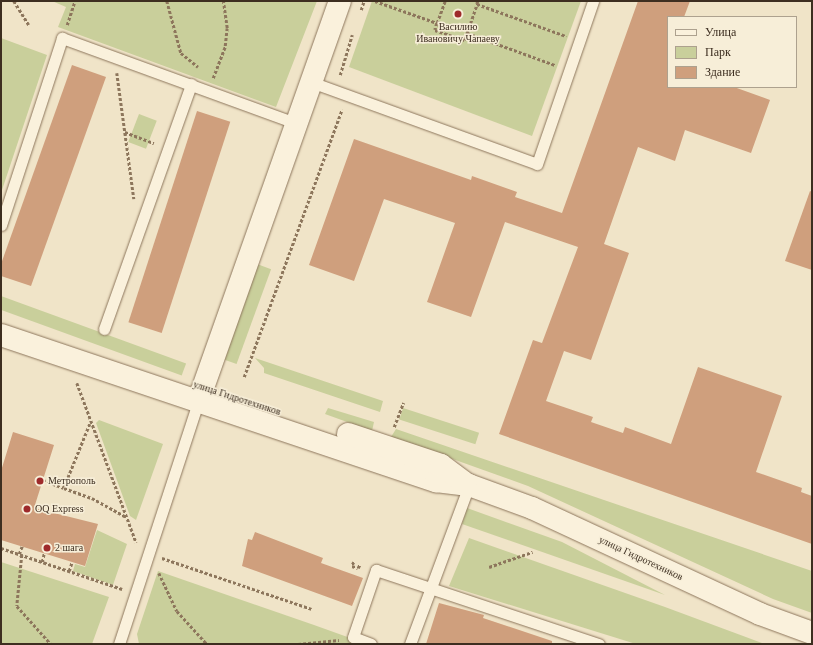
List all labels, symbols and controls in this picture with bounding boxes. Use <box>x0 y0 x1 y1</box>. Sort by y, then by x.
marker: Василию Ивановичу Чапаеву <box>453 9 463 19</box>
legend <box>667 16 797 88</box>
place label: Василию Ивановичу Чапаеву <box>416 20 500 44</box>
text: Улица <box>705 25 736 39</box>
text: Парк <box>705 45 731 59</box>
text: Здание <box>705 65 740 79</box>
street label: улица Гидротехников <box>192 378 282 418</box>
place label: Метрополь <box>48 475 95 487</box>
marker: Метрополь <box>35 476 45 486</box>
place label: OQ Express <box>35 503 84 515</box>
marker: OQ Express <box>22 504 32 514</box>
street label: улица Гидротехников <box>597 533 685 583</box>
place label: 2 шага <box>55 542 83 554</box>
marker: 2 шага <box>42 543 52 553</box>

